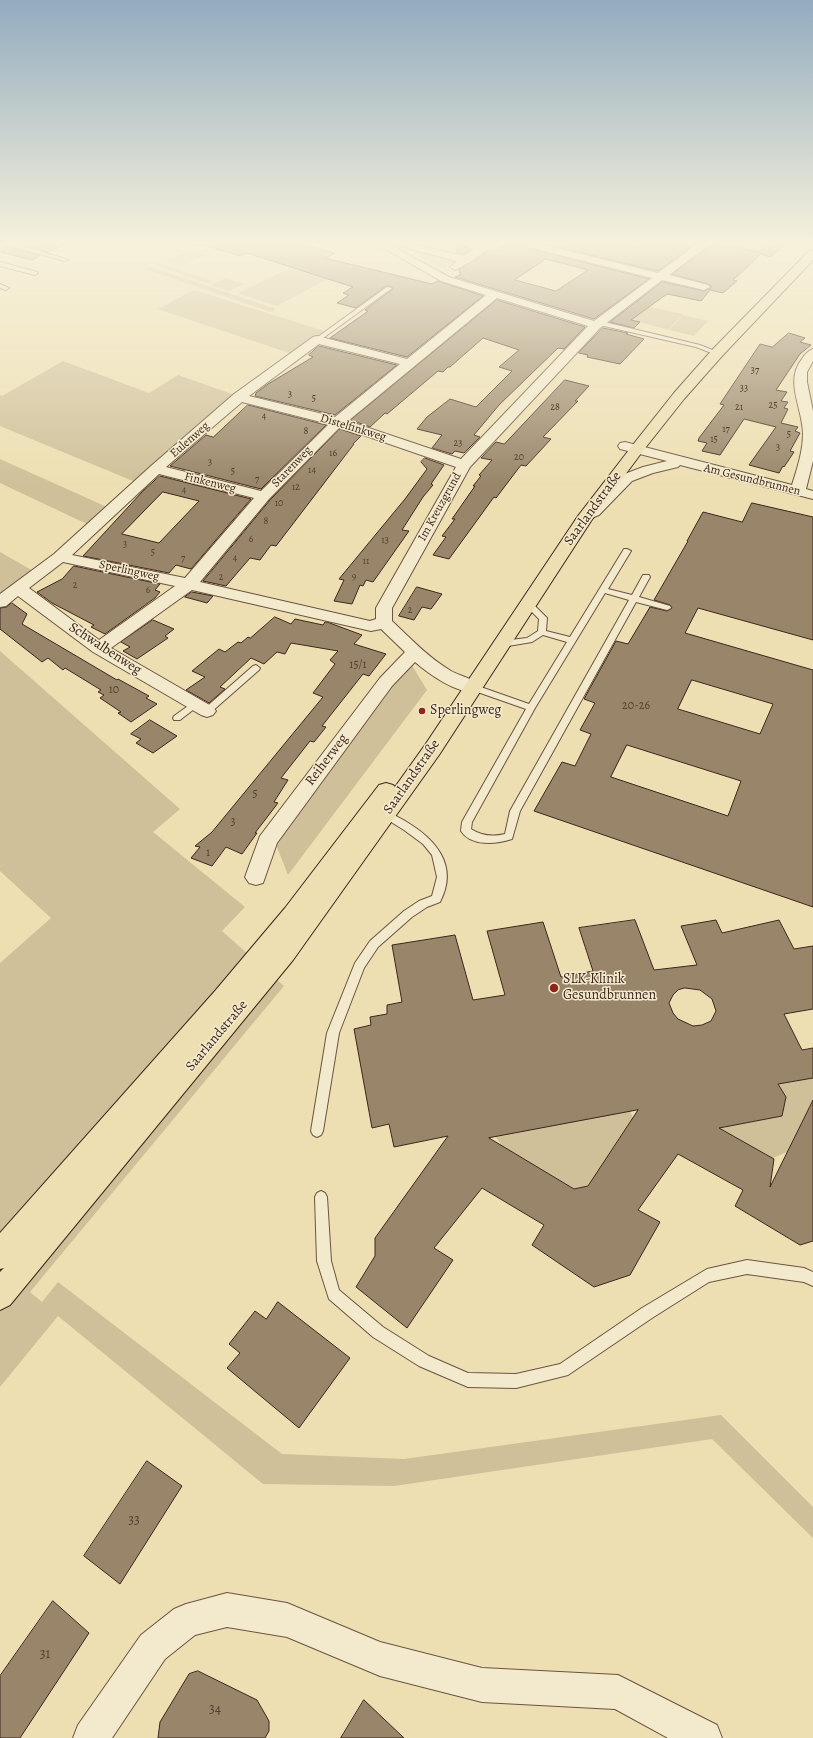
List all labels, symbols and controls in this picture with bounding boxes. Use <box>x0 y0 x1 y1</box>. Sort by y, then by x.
house number: 37 <box>751 365 759 377</box>
house number: 33 <box>740 383 748 395</box>
house number: 3 <box>288 389 292 401</box>
house number: 5 <box>312 393 316 405</box>
house number: 25 <box>768 400 778 412</box>
house number: 28 <box>550 402 560 414</box>
house number: 21 <box>735 402 743 414</box>
house number: 4 <box>262 411 266 423</box>
street label: Distelfinkweg <box>318 411 388 445</box>
street label: Eulenweg <box>167 419 213 461</box>
house number: 17 <box>722 424 730 436</box>
house number: 8 <box>304 426 308 438</box>
house number: 5 <box>787 429 791 441</box>
house number: 15 <box>710 434 718 446</box>
house number: 23 <box>454 438 462 450</box>
house number: 3 <box>776 442 780 454</box>
street label: Starenweg <box>269 443 315 491</box>
house number: 16 <box>329 448 337 460</box>
house number: 20 <box>514 452 524 464</box>
house number: 3 <box>208 457 212 469</box>
street label: Am Gesundbrunnen <box>702 461 802 499</box>
house number: 14 <box>308 465 316 477</box>
house number: 5 <box>231 466 235 478</box>
street label: Saarlandstraße <box>561 469 625 549</box>
street label: Finkenweg <box>183 470 237 496</box>
street label: Im Kreuzgrund <box>415 470 465 544</box>
house number: 7 <box>255 474 259 486</box>
house number: 12 <box>292 482 300 494</box>
house number: 4 <box>182 485 186 497</box>
house number: 10 <box>275 498 283 510</box>
house number: 8 <box>264 516 268 528</box>
house number: 6 <box>249 534 253 546</box>
house number: 13 <box>381 535 389 547</box>
house number: 3 <box>123 539 127 551</box>
house number: 5 <box>151 547 155 559</box>
house number: 7 <box>181 553 185 565</box>
house number: 4 <box>233 553 237 565</box>
house number: 11 <box>363 556 369 568</box>
street label: Sperlingweg <box>98 558 160 584</box>
house number: 9 <box>352 571 356 583</box>
house number: 2 <box>219 572 223 584</box>
house number: 2 <box>73 580 77 592</box>
house number: 6 <box>146 585 150 597</box>
house number: 2 <box>408 605 412 617</box>
street label: Schwalbenweg <box>65 619 145 679</box>
house number: 15/1 <box>349 658 367 672</box>
house number: 10 <box>109 683 119 697</box>
house number: 20-26 <box>622 699 650 713</box>
place label: Sperlingweg <box>430 703 501 719</box>
marker: Sperlingweg <box>417 706 427 716</box>
street label: Reiherweg <box>302 731 352 789</box>
street label: Saarlandstraße <box>380 736 444 818</box>
house number: 5 <box>252 787 258 801</box>
house number: 3 <box>231 815 235 829</box>
house number: 1 <box>206 846 210 860</box>
place label: SLK-Klinik Gesundbrunnen <box>563 972 656 1004</box>
marker: SLK-Klinik Gesundbrunnen <box>548 982 560 994</box>
street label: Saarlandstraße <box>183 997 251 1075</box>
house number: 33 <box>128 1513 140 1529</box>
house number: 31 <box>40 1647 50 1663</box>
house number: 34 <box>209 1702 221 1718</box>

